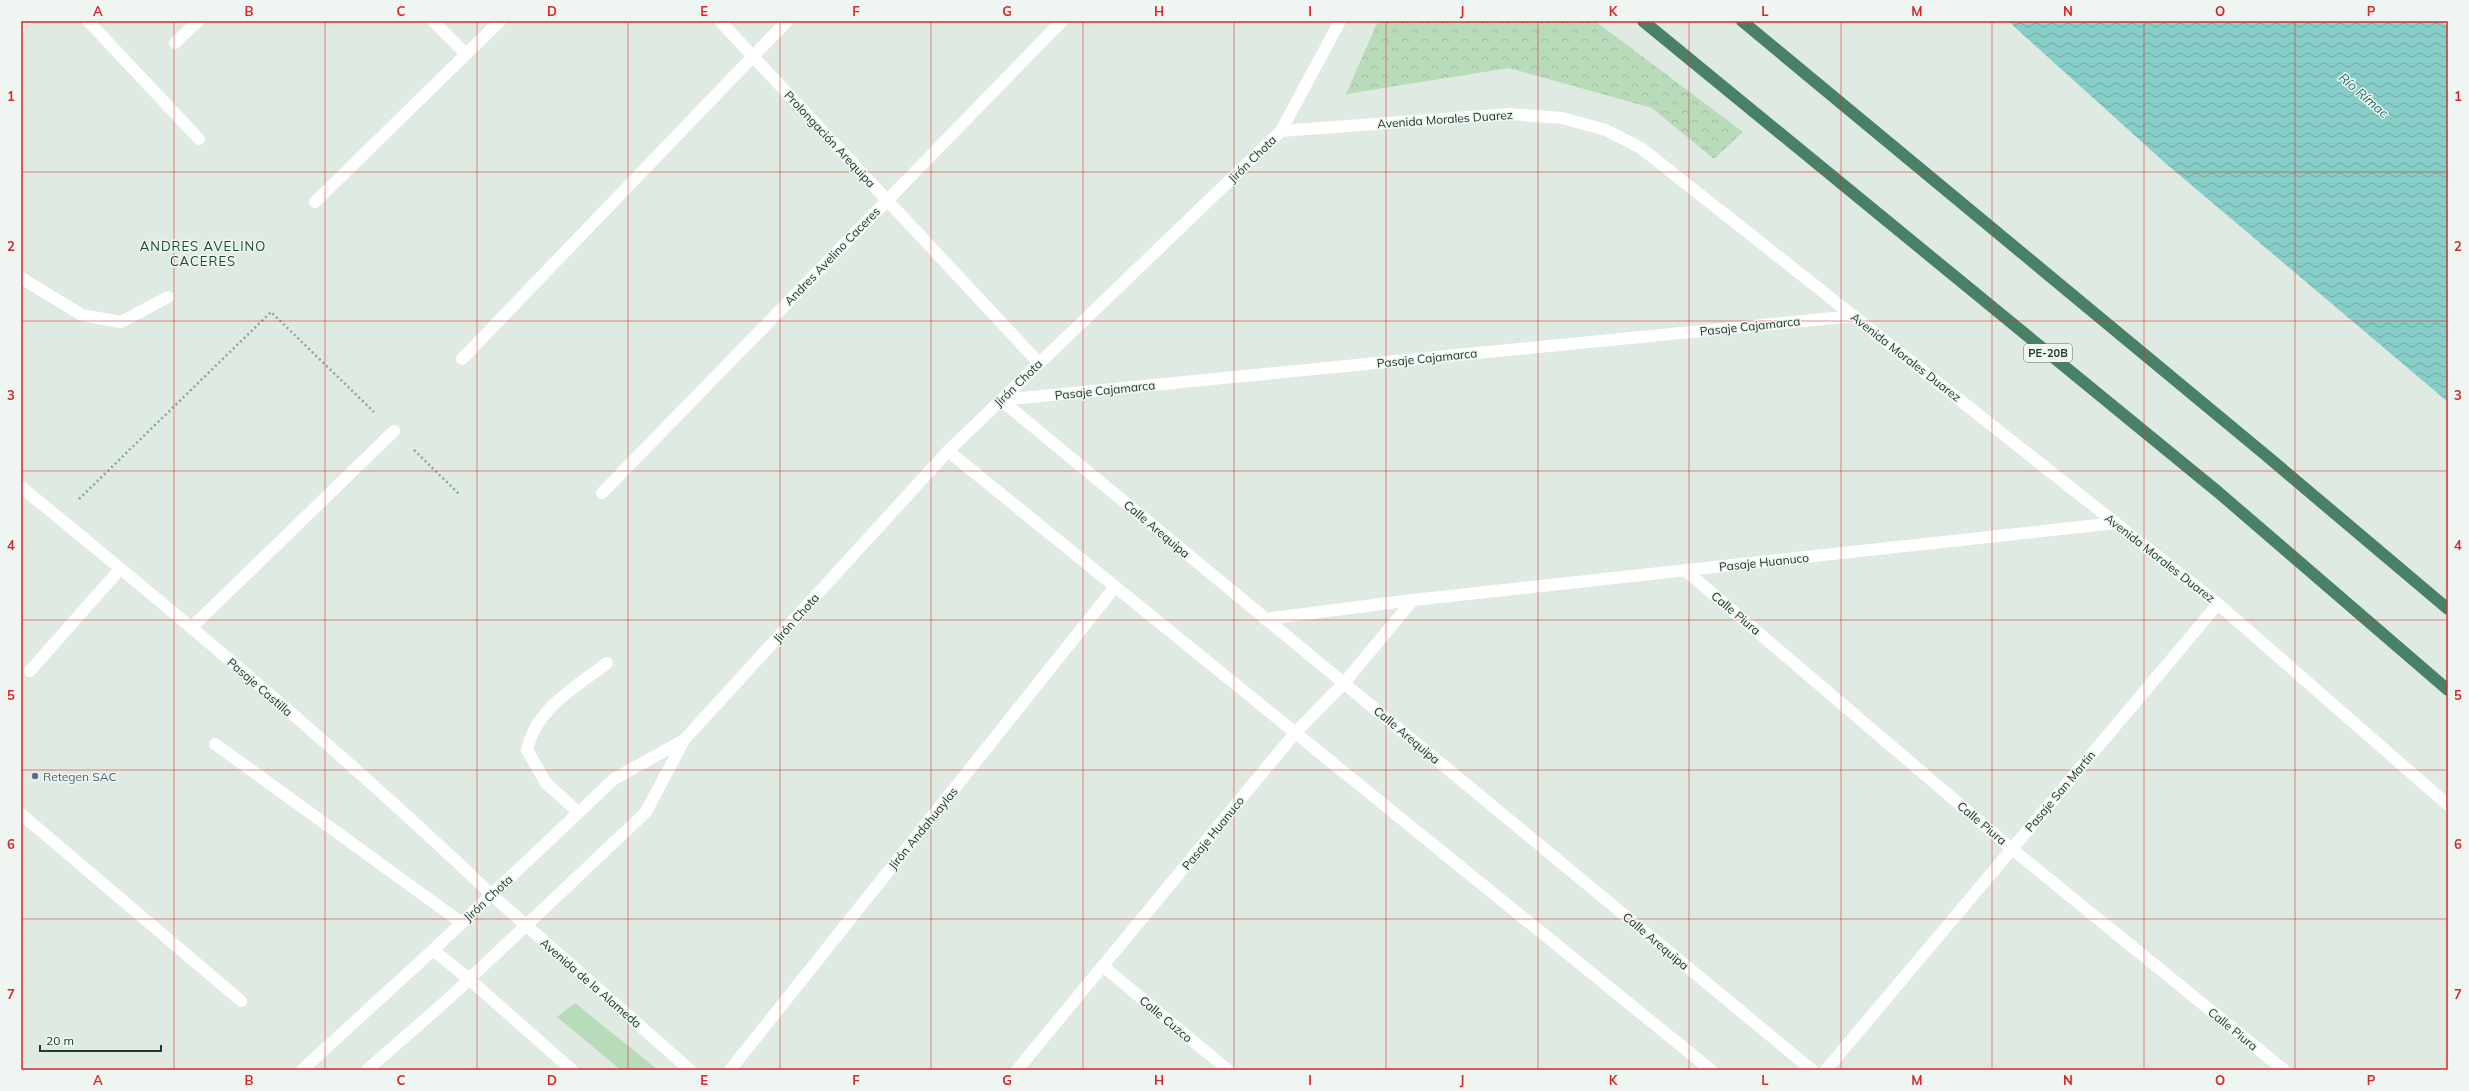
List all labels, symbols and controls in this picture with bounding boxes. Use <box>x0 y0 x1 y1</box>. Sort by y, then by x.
text: A <box>93 3 103 19</box>
text: B <box>245 3 254 19</box>
text: C <box>397 3 406 19</box>
text: D <box>547 3 557 19</box>
text: E <box>700 3 708 19</box>
text: F <box>852 3 860 19</box>
text: G <box>1002 3 1012 19</box>
text: H <box>1154 3 1164 19</box>
text: I <box>1308 3 1312 19</box>
text: J <box>1460 3 1464 19</box>
text: K <box>1609 3 1619 19</box>
text: L <box>1761 3 1769 19</box>
text: M <box>1911 3 1923 19</box>
text: N <box>2063 3 2073 19</box>
text: O <box>2215 3 2225 19</box>
text: P <box>2367 3 2376 19</box>
water label: Río Rímac <box>2336 69 2393 121</box>
text: 1 <box>7 88 15 104</box>
street label: Prolongación Arequipa <box>781 88 879 190</box>
text: 1 <box>2454 88 2462 104</box>
street label: Avenida Morales Duarez <box>1377 107 1513 131</box>
street label: Jirón Chota <box>1225 132 1279 186</box>
street label: Andres Avelino Caceres <box>781 204 883 308</box>
text: 2 <box>7 238 15 254</box>
district label: ANDRES AVELINO CACERES <box>140 238 266 269</box>
text: 2 <box>2454 238 2462 254</box>
street label: Avenida Morales Duarez <box>1848 309 1964 405</box>
street label: Pasaje Cajamarca <box>1699 313 1801 339</box>
road number: PE-20B <box>2024 344 2072 362</box>
street label: Pasaje Cajamarca <box>1376 345 1478 371</box>
street label: Jirón Chota <box>991 356 1045 410</box>
street label: Pasaje Cajamarca <box>1054 377 1156 403</box>
text: 3 <box>7 387 15 403</box>
text: 3 <box>2454 387 2462 403</box>
street label: Calle Arequipa <box>1121 497 1193 561</box>
street label: Avenida Morales Duarez <box>2102 510 2218 606</box>
text: 4 <box>7 537 15 553</box>
text: 4 <box>2454 537 2462 553</box>
street label: Pasaje Huanuco <box>1718 550 1810 574</box>
street label: Calle Piura <box>1708 588 1764 638</box>
street label: Jirón Chota <box>770 590 822 646</box>
street label: Pasaje Castilla <box>224 655 296 719</box>
text: 5 <box>7 687 15 703</box>
text: 5 <box>2454 687 2462 703</box>
street label: Calle Arequipa <box>1371 703 1443 767</box>
street label: Pasaje San Martin <box>2022 747 2098 835</box>
place label: Retegen SAC <box>43 769 117 784</box>
marker: Retegen SAC <box>30 771 40 781</box>
street label: Jirón Andahuaylas <box>885 784 961 872</box>
street label: Pasaje Huanuco <box>1179 793 1247 873</box>
street label: Calle Piura <box>1954 798 2010 848</box>
text: 6 <box>7 836 15 852</box>
text: 6 <box>2454 836 2462 852</box>
street label: Jirón Chota <box>460 872 516 924</box>
street label: Calle Arequipa <box>1620 909 1692 973</box>
street label: Avenida de la Alameda <box>537 935 645 1031</box>
text: 7 <box>7 986 15 1002</box>
text: 7 <box>2454 986 2462 1002</box>
street label: Calle Cuzco <box>1137 993 1196 1046</box>
street label: Calle Piura <box>2205 1004 2261 1054</box>
scale bar <box>40 1027 161 1053</box>
text: 20 m <box>46 1033 74 1048</box>
text: A <box>93 1072 103 1088</box>
text: B <box>245 1072 254 1088</box>
text: C <box>397 1072 406 1088</box>
text: D <box>547 1072 557 1088</box>
text: E <box>700 1072 708 1088</box>
text: F <box>852 1072 860 1088</box>
text: G <box>1002 1072 1012 1088</box>
text: H <box>1154 1072 1164 1088</box>
text: I <box>1308 1072 1312 1088</box>
text: J <box>1460 1072 1464 1088</box>
text: K <box>1609 1072 1619 1088</box>
text: L <box>1761 1072 1769 1088</box>
text: M <box>1911 1072 1923 1088</box>
text: N <box>2063 1072 2073 1088</box>
text: O <box>2215 1072 2225 1088</box>
text: P <box>2367 1072 2376 1088</box>

